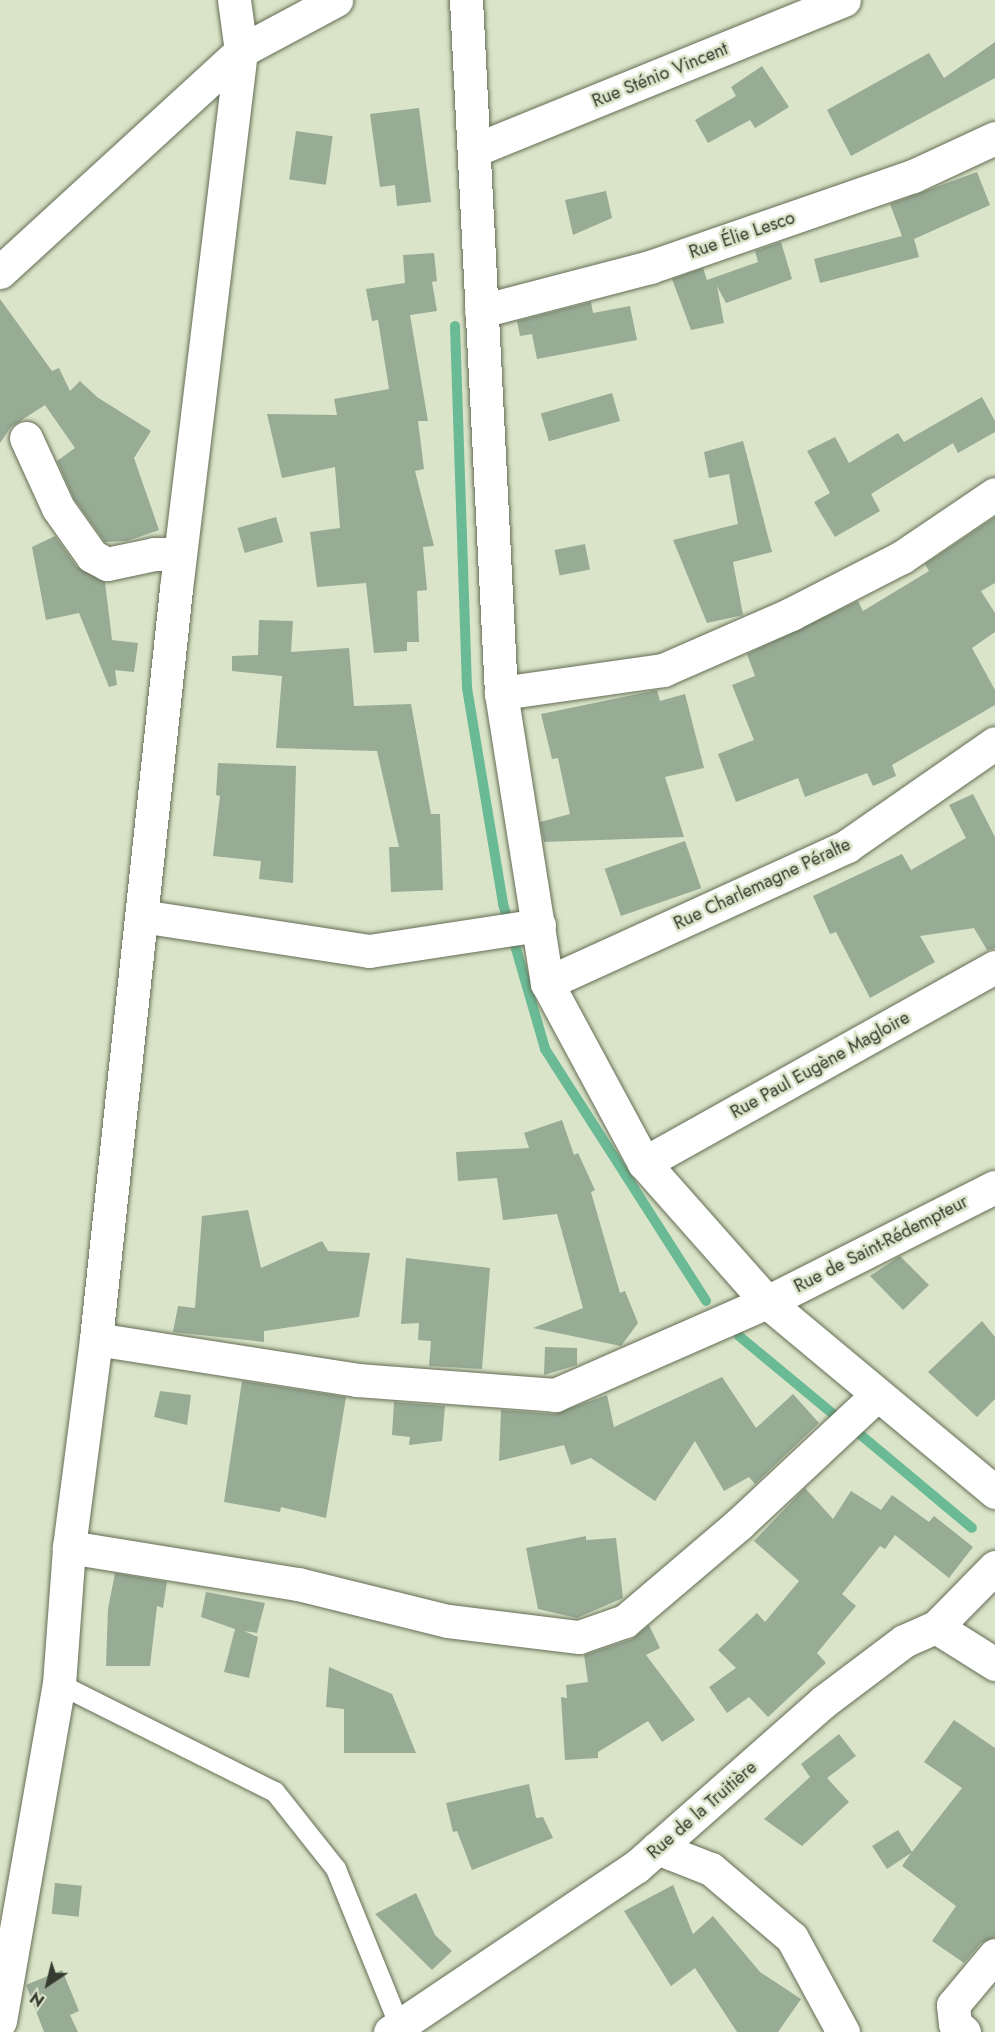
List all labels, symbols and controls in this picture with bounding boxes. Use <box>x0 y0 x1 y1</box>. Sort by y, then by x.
street label: Rue Sténio Vincent <box>589 38 731 112</box>
street label: Rue Élie Lesco <box>686 207 798 263</box>
street label: Rue Charlemagne Péralte <box>670 834 854 934</box>
street label: Rue Paul Eugène Magloire <box>727 1007 913 1123</box>
street label: Rue de Saint-Rédempteur <box>790 1191 972 1297</box>
street label: Rue de la Truitière <box>643 1757 761 1863</box>
north arrow <box>18 1954 78 2014</box>
text: N <box>26 1986 49 2012</box>

